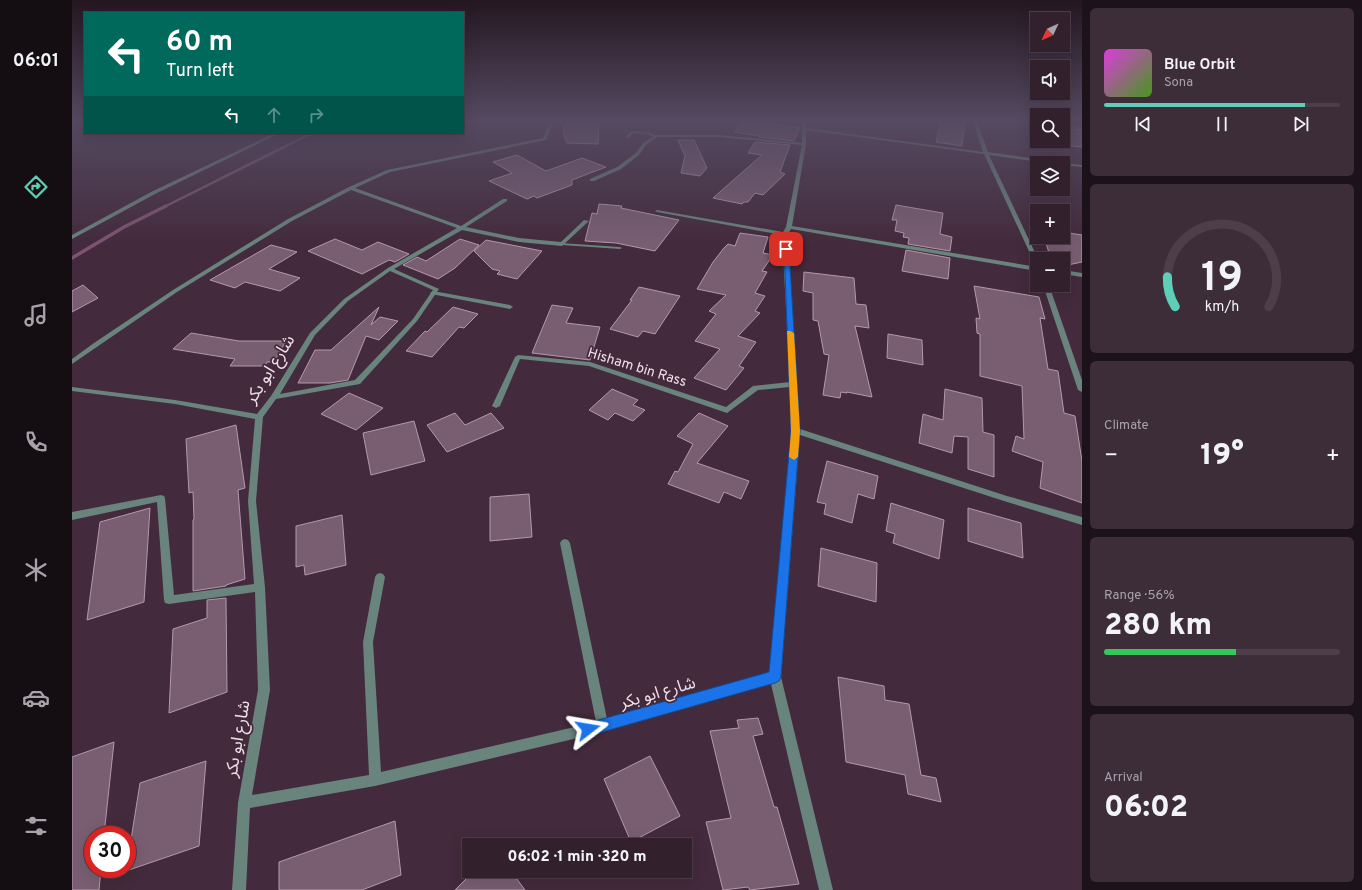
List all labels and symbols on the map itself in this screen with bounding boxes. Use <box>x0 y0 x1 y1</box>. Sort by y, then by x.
north arrow <box>1030 12 1070 52</box>
pin <box>769 232 803 266</box>
street label: شارع ابو بكر <box>241 331 301 410</box>
street label: Hisham bin Rass <box>585 345 689 391</box>
street label: شارع ابو بكر <box>617 673 698 716</box>
street label: شارع ابو بكر <box>221 699 257 780</box>
position arrow <box>567 708 609 750</box>
speed limit sign: 30 <box>84 826 136 878</box>

